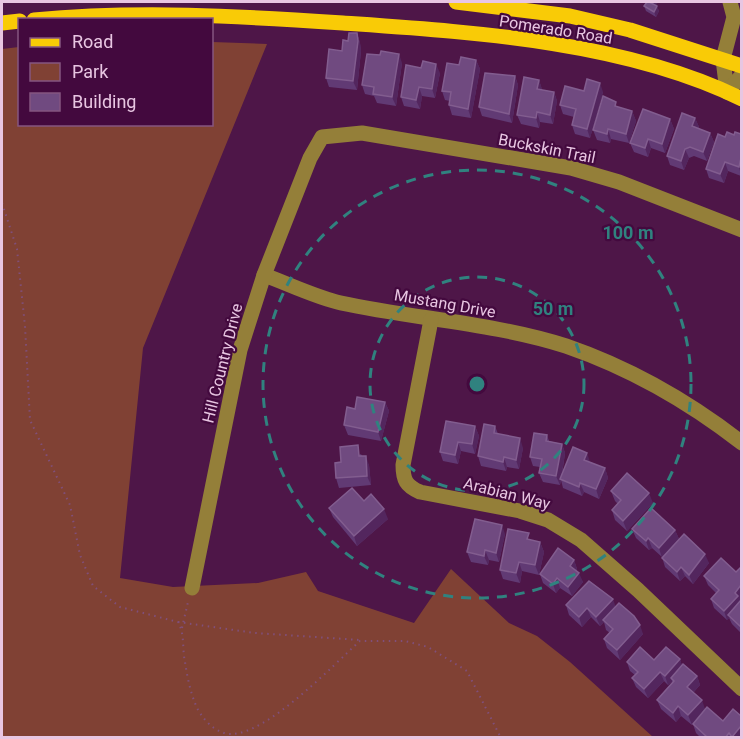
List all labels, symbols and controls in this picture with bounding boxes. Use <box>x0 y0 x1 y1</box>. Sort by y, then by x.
street label: Pomerado Road <box>498 11 614 48</box>
legend <box>18 18 213 126</box>
text: Road <box>72 31 113 52</box>
text: Park <box>72 61 109 82</box>
text: Building <box>72 91 136 112</box>
street label: Buckskin Trail <box>497 130 597 167</box>
text: 100 m <box>602 222 654 243</box>
street label: Mustang Drive <box>393 285 497 322</box>
text: 50 m <box>533 298 573 319</box>
street label: Hill Country Drive <box>198 301 247 425</box>
centre of rings <box>467 374 487 394</box>
street label: Arabian Way <box>462 474 553 514</box>

